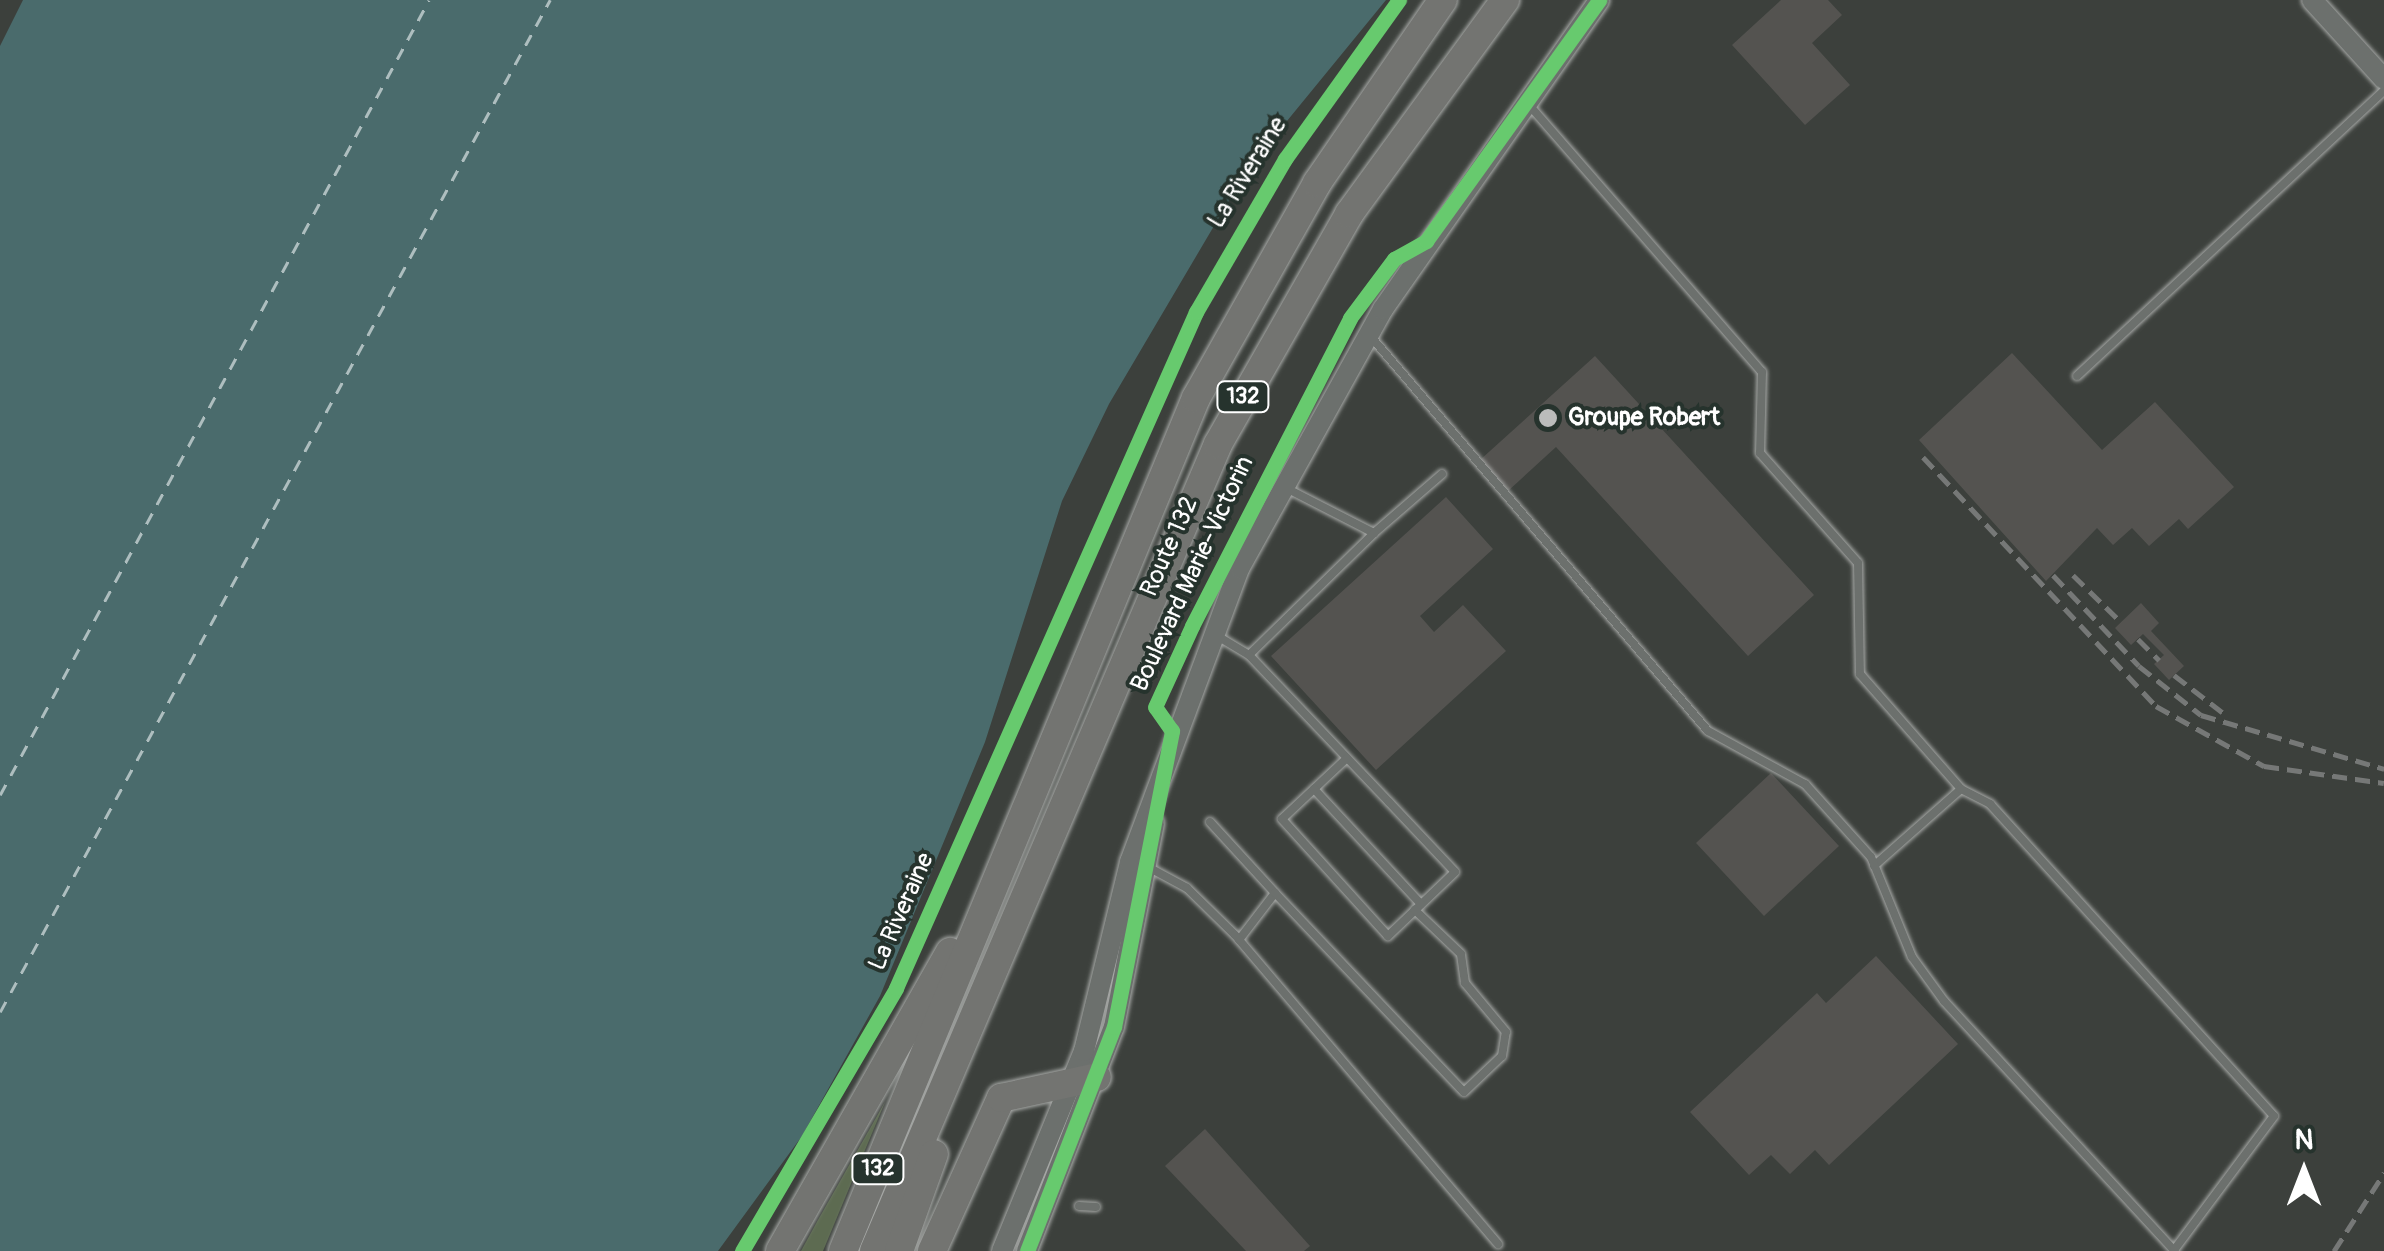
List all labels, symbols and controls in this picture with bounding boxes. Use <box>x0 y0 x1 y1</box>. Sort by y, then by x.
street label: La Riveraine <box>1202 112 1294 234</box>
road number: 132 <box>1216 380 1270 414</box>
place label: Groupe Robert <box>1568 403 1720 433</box>
marker: Groupe Robert <box>1537 407 1559 429</box>
street label: Boulevard Marie-Victorin <box>1125 452 1261 696</box>
street label: Route 132 <box>1135 492 1205 602</box>
street label: La Riveraine <box>863 849 941 975</box>
north arrow <box>2254 1121 2354 1221</box>
text: N <box>2295 1123 2313 1158</box>
road number: 132 <box>850 1152 906 1186</box>

